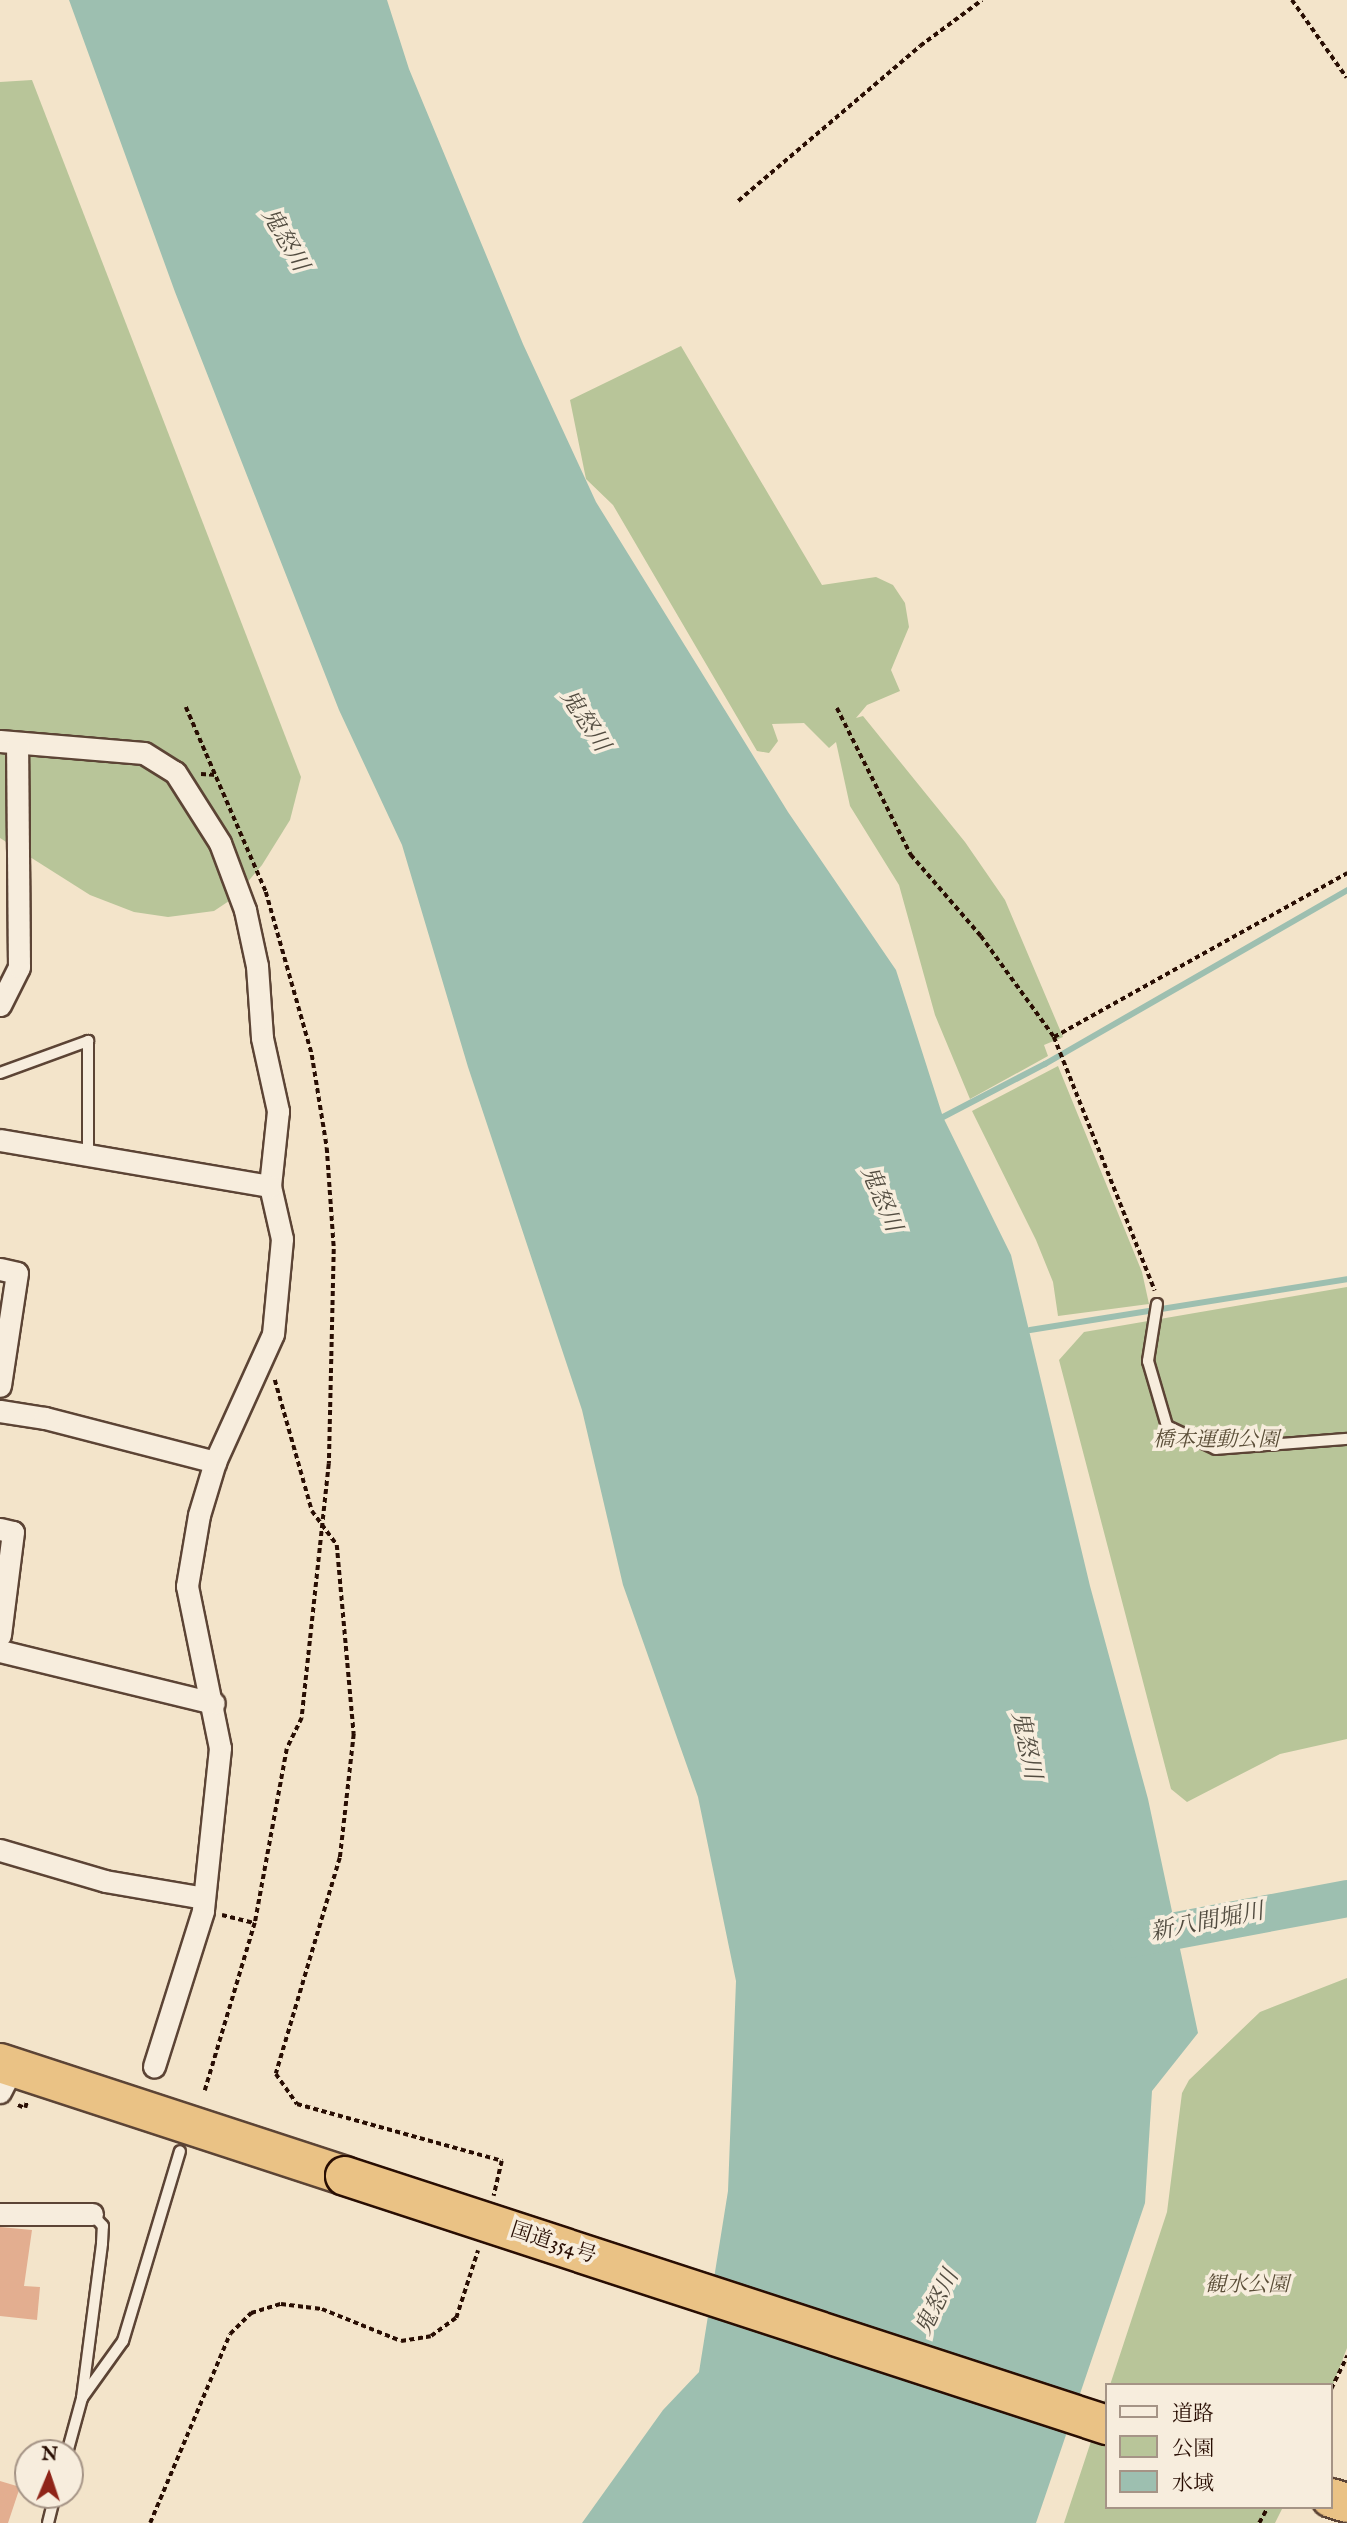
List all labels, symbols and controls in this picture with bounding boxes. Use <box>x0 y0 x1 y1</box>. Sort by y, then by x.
water label: 鬼怒川 <box>255 203 313 277</box>
water label: 鬼怒川 <box>554 685 614 757</box>
water label: 鬼怒川 <box>854 1162 906 1236</box>
park label: 橋本運動公園 <box>1153 1428 1279 1454</box>
water label: 鬼怒川 <box>1004 1708 1046 1782</box>
water label: 新八間堀川 <box>1148 1898 1266 1948</box>
street label: 国道354号 <box>507 2218 599 2270</box>
water label: 鬼怒川 <box>910 2266 966 2340</box>
park label: 観水公園 <box>1205 2273 1289 2299</box>
legend <box>1106 2383 1333 2509</box>
text: 道路 <box>1172 2401 1214 2428</box>
text: 公園 <box>1172 2436 1214 2463</box>
north arrow <box>14 2439 84 2509</box>
text: N <box>41 2443 58 2467</box>
text: 水域 <box>1172 2471 1214 2498</box>

